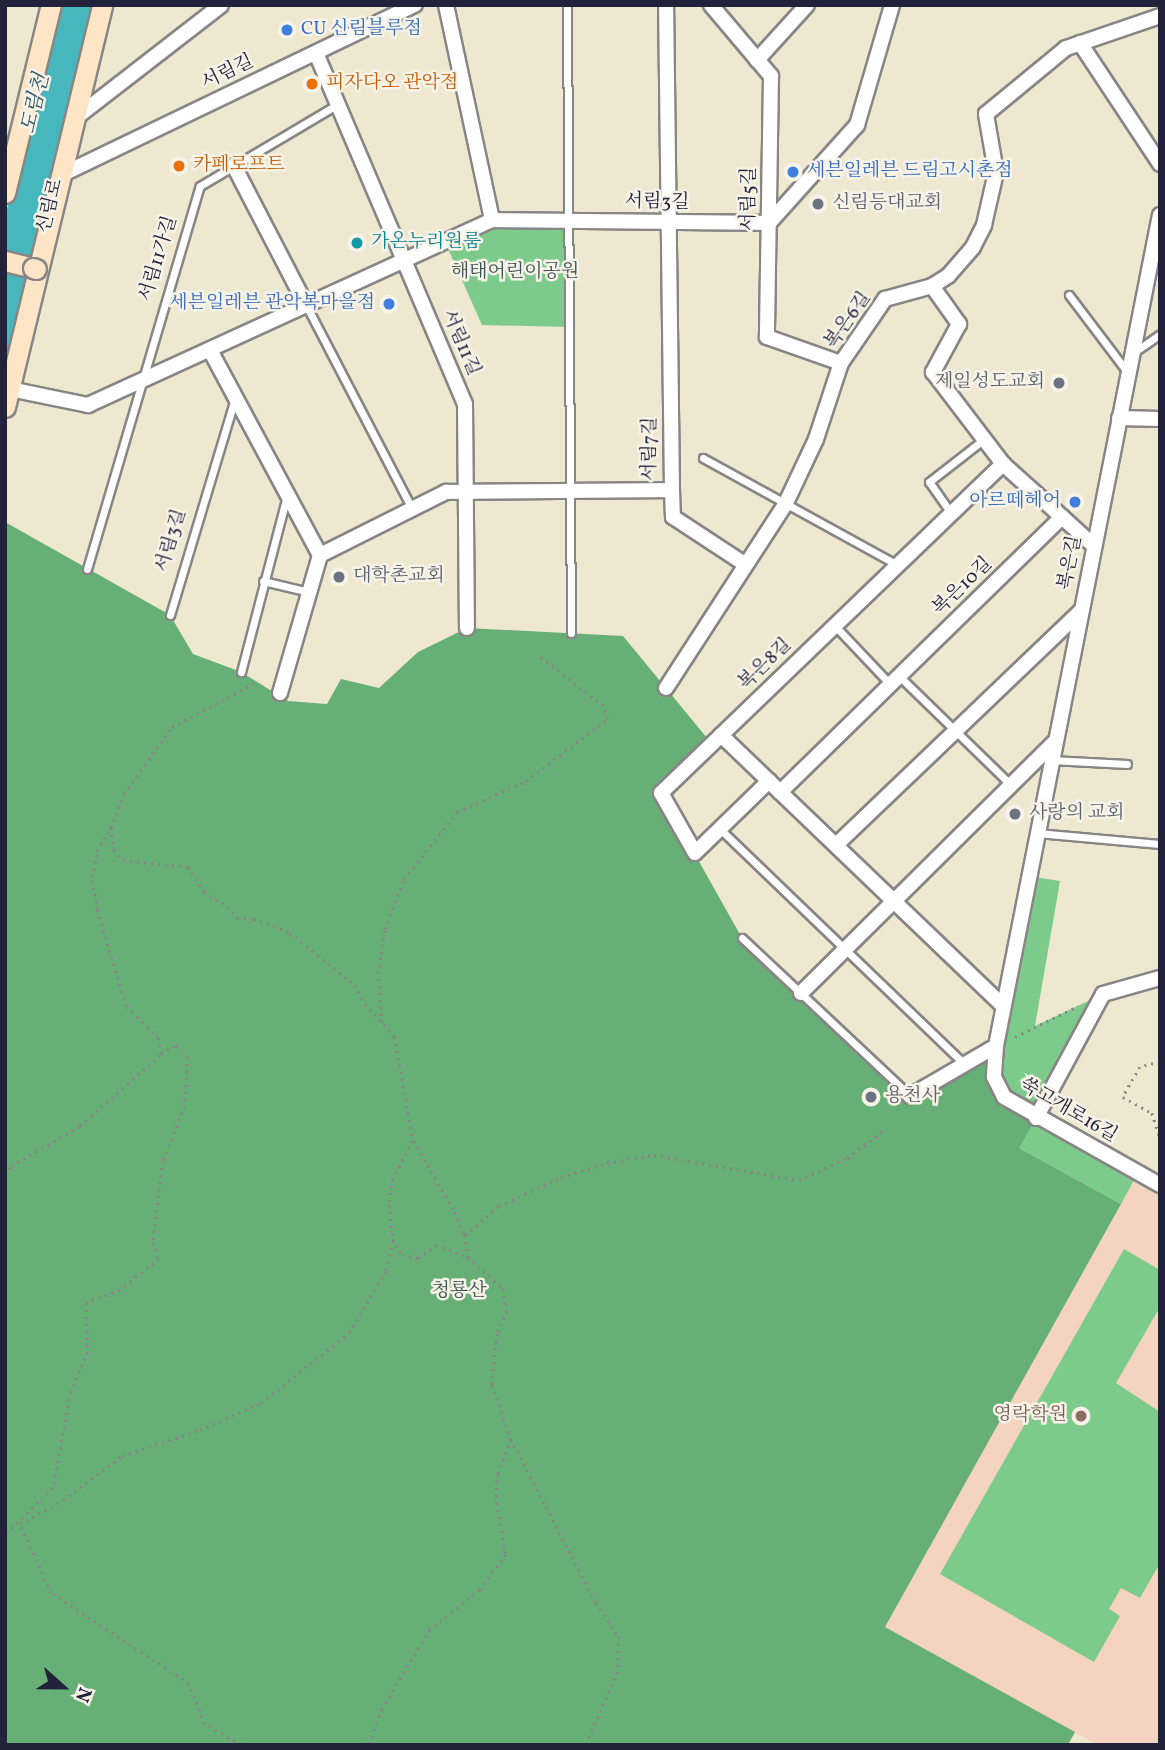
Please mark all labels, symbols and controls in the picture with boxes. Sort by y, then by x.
place label: CU 신림블루점 [301,19,422,41]
marker: CU 신림블루점 [279,22,295,38]
street label: 서림길 [198,51,258,95]
water label: 도림천 [16,71,56,137]
place label: 피자다오 관악점 [326,73,458,95]
marker: 피자다오 관악점 [304,76,320,92]
place label: 카페로프트 [193,155,285,177]
marker: 카페로프트 [171,158,187,174]
place label: 세븐일레븐 드림고시촌점 [807,161,1013,183]
marker: 세븐일레븐 드림고시촌점 [785,164,801,180]
street label: 서림5길 [738,167,762,231]
street label: 신림로 [33,177,69,235]
street label: 서림3길 [624,191,690,215]
place label: 신림등대교회 [832,193,942,215]
marker: 신림등대교회 [810,196,826,212]
street label: 서림11가길 [135,214,183,304]
place label: 가온누리원룸 [371,232,481,254]
marker: 가온누리원룸 [349,235,365,251]
park label: 해태어린이공원 [451,262,579,284]
street label: 복은6길 [821,288,877,354]
place label: 세븐일레븐 관악복마을점 [169,293,375,315]
marker: 세븐일레븐 관악복마을점 [381,296,397,312]
street label: 서림11길 [436,306,484,380]
place label: 제일성도교회 [935,372,1045,394]
marker: 제일성도교회 [1051,375,1067,391]
street label: 서림7길 [639,417,663,481]
place label: 아르떼헤어 [969,491,1061,513]
marker: 아르떼헤어 [1067,494,1083,510]
street label: 서림3길 [152,507,192,575]
street label: 복은길 [1055,534,1087,592]
street label: 복은10길 [929,553,997,621]
place label: 대학촌교회 [353,566,445,588]
marker: 대학촌교회 [331,569,347,585]
street label: 복은8길 [735,634,797,696]
place label: 사랑의 교회 [1029,803,1125,825]
marker: 사랑의 교회 [1007,806,1023,822]
street label: 쑥고개로16길 [1015,1074,1121,1148]
place label: 용천사 [885,1086,940,1108]
marker: 용천사 [863,1089,879,1105]
park label: 청룡산 [431,1281,487,1303]
place label: 영락학원 [994,1405,1067,1427]
marker: 영락학원 [1073,1408,1089,1424]
north arrow [28,1652,98,1722]
text: N [68,1683,97,1706]

